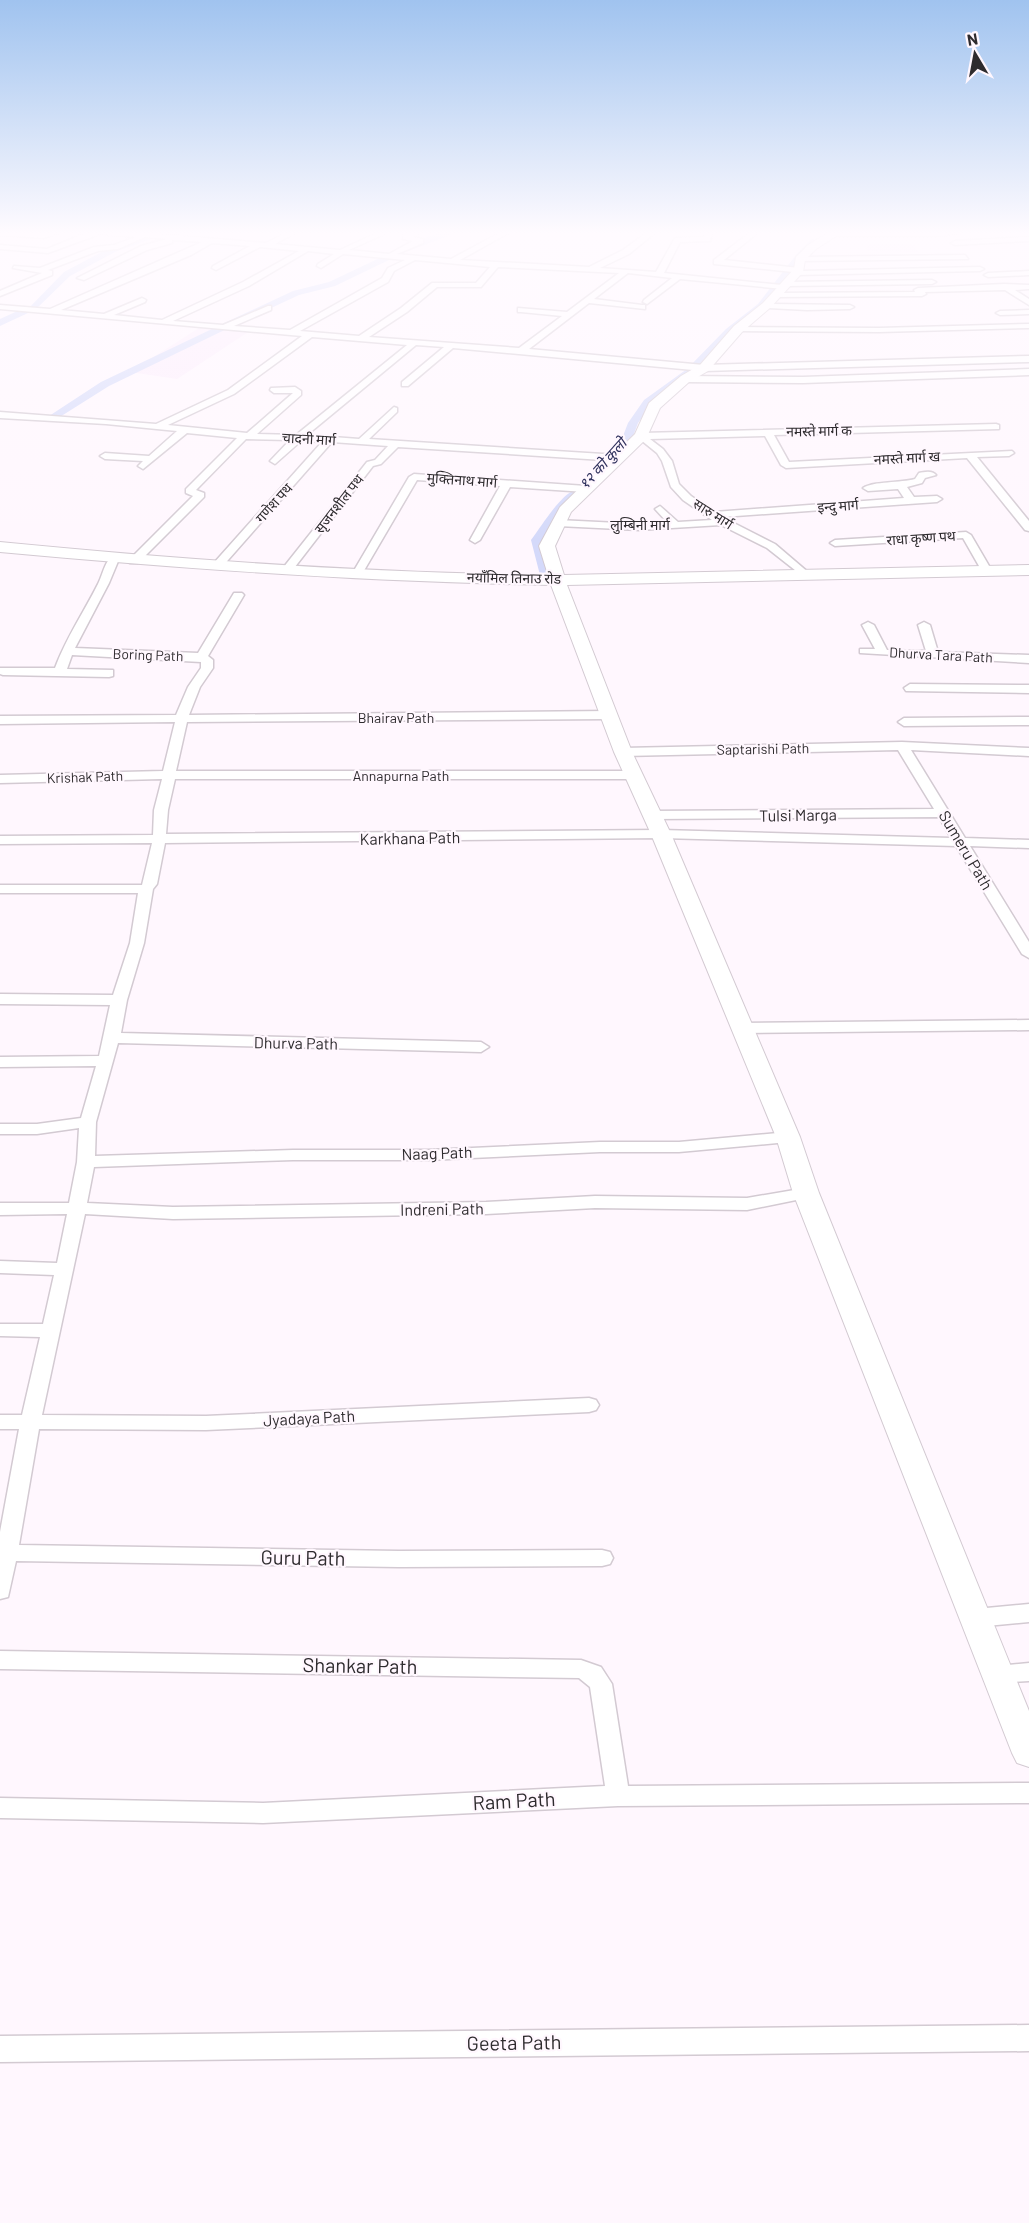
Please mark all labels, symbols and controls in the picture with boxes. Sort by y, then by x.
north arrow [945,24,1005,84]
text: N [965,28,979,49]
street label: नमस्ते मार्ग क [786,421,852,440]
street label: चादनी मार्ग [282,429,338,448]
water label: १२ को कुलो [575,432,633,494]
street label: नमस्ते मार्ग ख [873,447,941,468]
street label: मुक्तिनाथ मार्ग [426,469,499,493]
street label: सृजनशील पथ [310,470,369,538]
street label: गणेश पथ [252,479,296,526]
street label: सारु मार्ग [690,495,737,533]
street label: इन्दु मार्ग [817,496,860,517]
street label: लुम्बिनी मार्ग [610,516,671,535]
street label: राधा कृष्ण पथ [886,527,957,550]
street label: नयाँमिल तिनाउ रोड [467,568,562,587]
street label: Dhurva Tara Path [889,643,993,666]
street label: Boring Path [112,645,184,664]
street label: Bhairav Path [358,709,434,726]
street label: Saptarishi Path [717,739,809,758]
street label: Krishak Path [46,767,123,786]
street label: Annapurna Path [353,767,449,784]
street label: Tulsi Marga [759,804,837,825]
street label: Sumeru Path [935,807,998,893]
street label: Karkhana Path [360,827,460,848]
street label: Dhurva Path [254,1032,338,1053]
street label: Naag Path [401,1142,473,1163]
street label: Indreni Path [400,1198,484,1219]
street label: Jyadaya Path [263,1406,355,1429]
street label: Guru Path [260,1544,346,1570]
street label: Shankar Path [302,1652,418,1678]
street label: Ram Path [472,1786,556,1814]
street label: Geeta Path [466,2029,562,2055]

